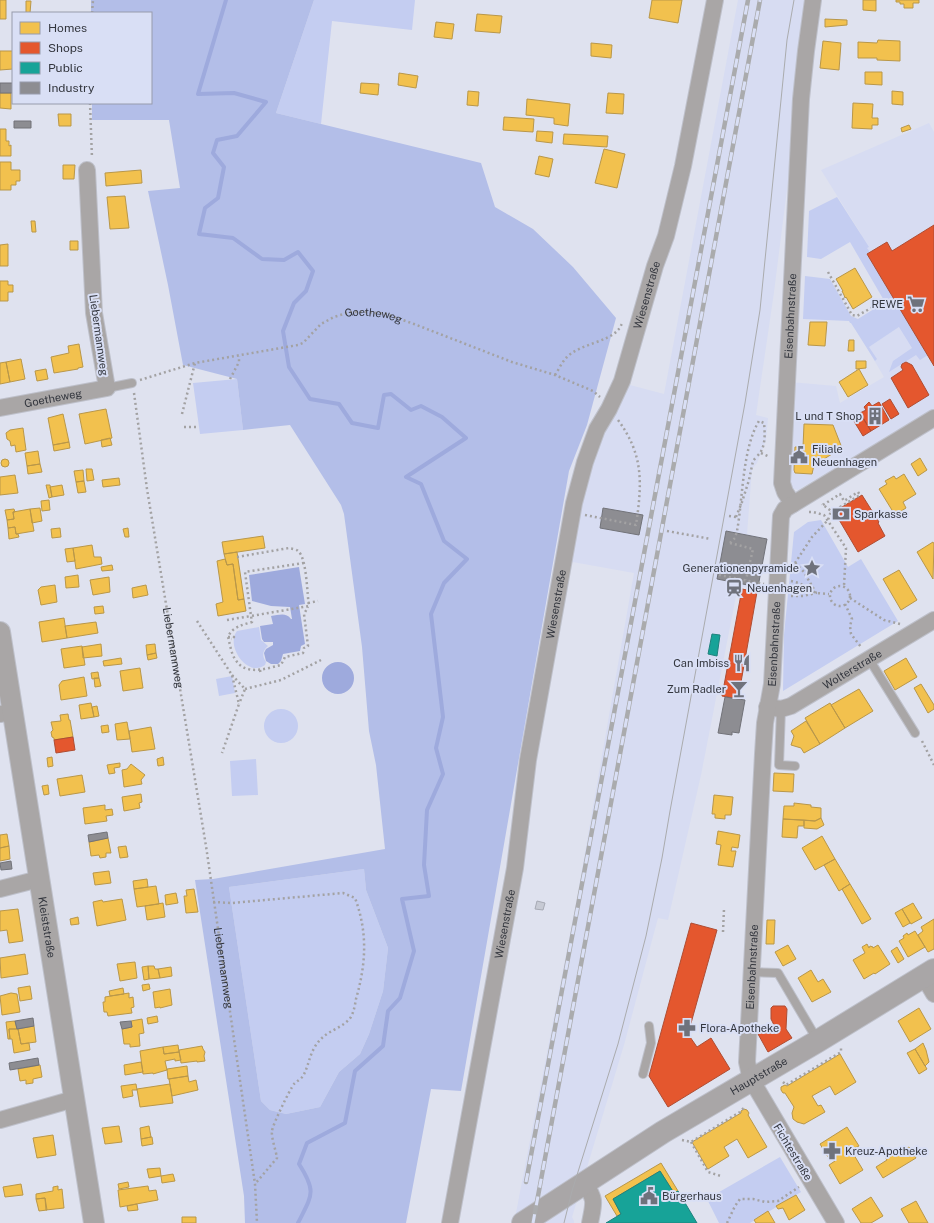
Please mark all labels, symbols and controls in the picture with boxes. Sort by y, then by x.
legend [12,12,152,104]
text: Homes [48,21,87,35]
text: Shops [48,41,83,55]
text: Public [48,61,83,75]
text: Industry [48,81,95,95]
street label: Wiesenstraße [631,259,662,330]
street label: Eisenbahnstraße [782,273,798,359]
street label: Liebermannweg [87,294,111,377]
supermarket icon: REWE [906,294,926,314]
place label: REWE [871,298,903,310]
street label: Goetheweg [343,306,404,325]
street label: Goetheweg [23,387,83,409]
building icon: L und T Shop [865,406,885,426]
place label: L und T Shop [795,410,862,422]
place label: Filiale Neuenhagen [812,443,877,468]
public building icon: Filiale Neuenhagen [789,445,809,465]
bank icon: Sparkasse [831,504,851,524]
place label: Sparkasse [854,508,908,520]
place icon: Generationenpyramide [802,558,822,578]
place label: Generationenpyramide [682,562,799,574]
street label: Wiesenstraße [544,569,568,640]
station icon: Neuenhagen [724,578,744,598]
place label: Neuenhagen [747,582,812,594]
street label: Eisenbahnstraße [766,601,782,687]
street label: Liebermannweg [161,606,186,690]
street label: Wolterstraße [821,647,884,691]
restaurant icon: Can Imbiss [732,653,752,673]
place label: Can Imbiss [673,657,729,669]
bar icon: Zum Radler [729,679,749,699]
place label: Zum Radler [667,683,726,695]
street label: Wiesenstraße [493,888,517,960]
street label: Kleiststraße [36,896,58,959]
street label: Eisenbahnstraße [744,924,760,1010]
street label: Liebermannweg [212,927,236,1010]
pharmacy icon: Flora-Apotheke [677,1018,697,1038]
place label: Flora-Apotheke [700,1022,779,1034]
street label: Hauptstraße [728,1054,789,1097]
street label: Fichtestraße [771,1121,815,1183]
pharmacy icon: Kreuz-Apotheke [822,1141,842,1161]
place label: Kreuz-Apotheke [845,1145,927,1157]
public building icon: Bürgerhaus [639,1186,659,1206]
place label: Bürgerhaus [662,1190,722,1202]

